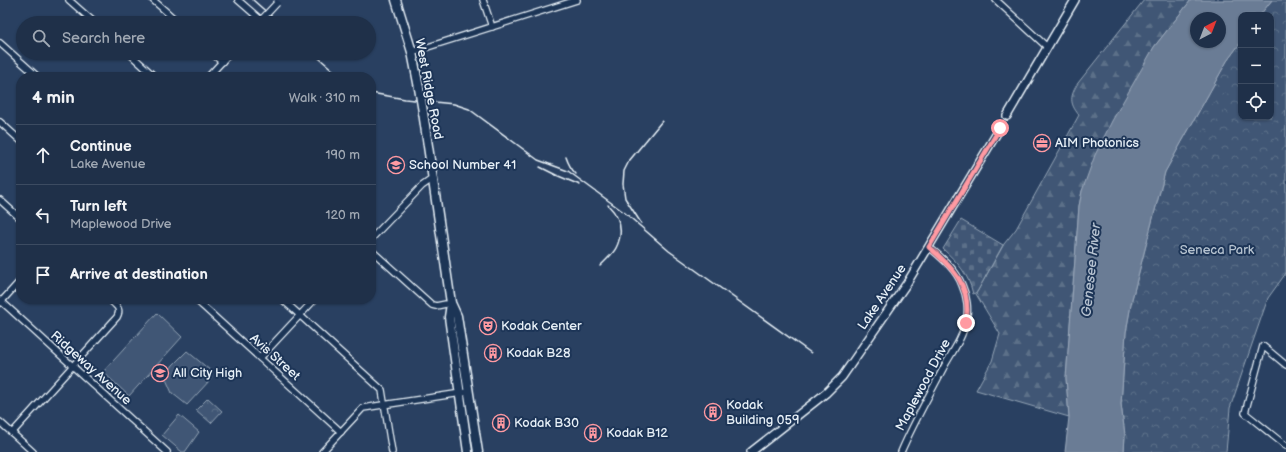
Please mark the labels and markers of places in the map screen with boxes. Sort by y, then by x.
office icon: AIM Photonics [1032,133,1052,153]
place label: AIM Photonics [1055,135,1140,151]
school or university icon: School Number 41 [386,155,406,175]
place label: School Number 41 [409,157,516,173]
theatre icon: Kodak Center [478,316,498,336]
place label: Kodak Center [501,318,582,334]
building icon: Kodak B28 [483,343,503,363]
place label: Kodak B28 [506,345,571,361]
school or university icon: All City High [150,363,170,383]
place label: All City High [173,365,242,381]
place label: Kodak Building 059 [726,397,799,428]
building icon: Kodak Building 059 [703,402,723,422]
building icon: Kodak B30 [491,413,511,433]
place label: Kodak B30 [514,415,579,431]
building icon: Kodak B12 [583,423,603,443]
place label: Kodak B12 [606,425,668,441]

